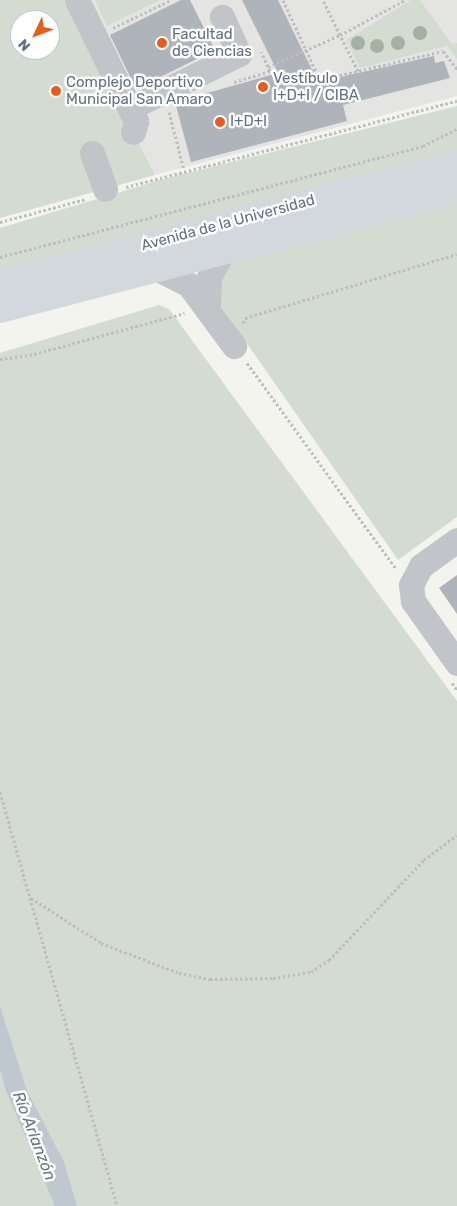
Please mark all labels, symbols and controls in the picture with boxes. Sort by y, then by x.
north arrow [10,10,60,60]
place label: Facultad de Ciencias [172,25,252,60]
text: N [15,35,34,54]
marker: Facultad de Ciencias [156,37,168,49]
place label: Vestíbulo I+D+I / CIBA [273,69,359,104]
place label: Complejo Deportivo Municipal San Amaro [66,73,212,108]
marker: Vestíbulo I+D+I / CIBA [257,81,269,93]
marker: Complejo Deportivo Municipal San Amaro [50,85,62,97]
place label: I+D+I [230,113,267,131]
marker: I+D+I [214,116,226,128]
street label: Avenida de la Universidad [139,191,317,255]
water label: Río Arlanzón [8,1089,60,1183]

